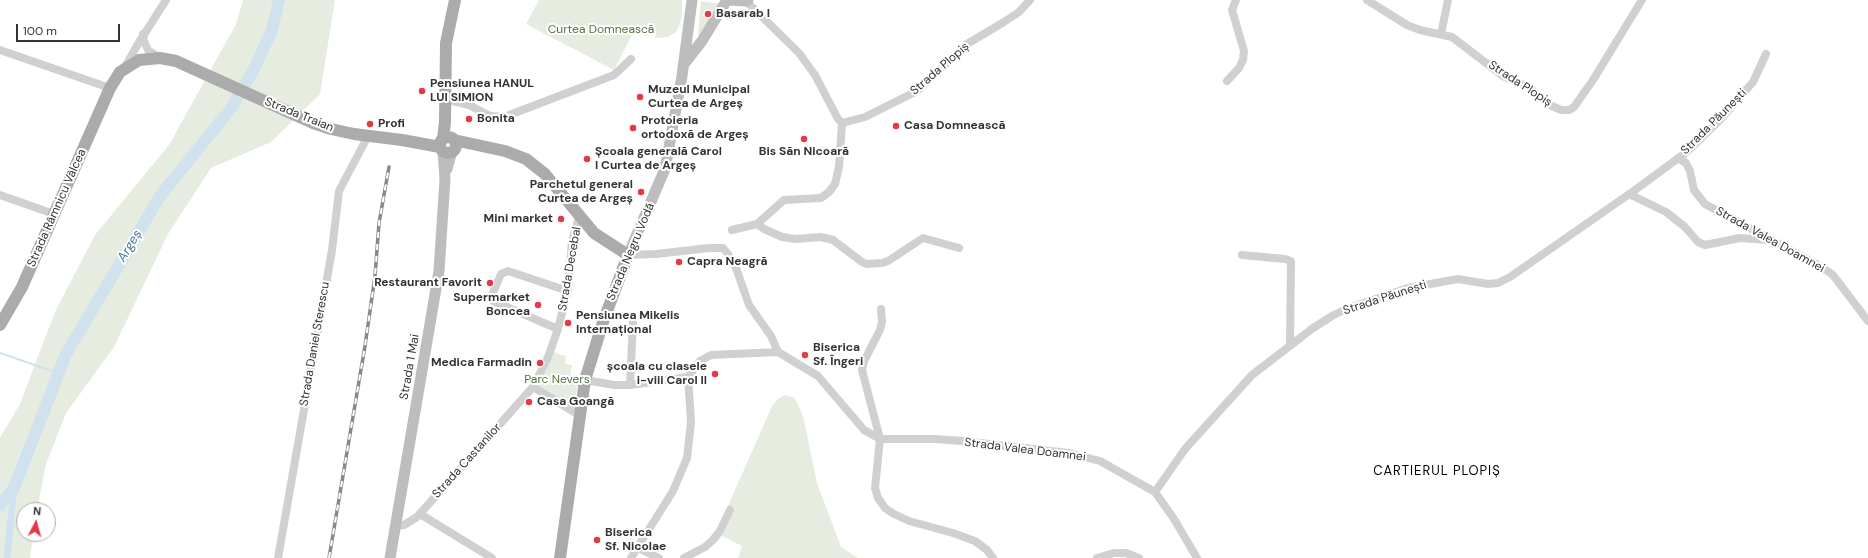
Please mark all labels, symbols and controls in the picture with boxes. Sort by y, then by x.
place label: Basarab I [716,7,770,21]
marker: Basarab I [703,9,713,19]
scale bar [18,16,122,42]
text: 100 m [23,23,57,39]
park label: Curtea Domnească [548,23,654,37]
street label: Strada Plopiș [908,40,972,98]
street label: Strada Plopiș [1485,58,1555,110]
place label: Pensiunea HANUL LUI SIMION [430,77,534,105]
place label: Muzeul Municipal Curtea de Argeș [648,83,750,111]
marker: Pensiunea HANUL LUI SIMION [417,86,427,96]
street label: Strada Păunești [1678,86,1750,158]
marker: Muzeul Municipal Curtea de Argeș [635,92,645,102]
street label: Strada Traian [262,95,336,135]
place label: Bonita [477,112,515,126]
marker: Bonita [464,114,474,124]
place label: Protoieria ortodoxă de Argeș [641,114,749,142]
place label: Profi [378,117,405,131]
marker: Profi [365,119,375,129]
place label: Casa Domnească [904,119,1006,133]
marker: Casa Domnească [891,121,901,131]
marker: Protoieria ortodoxă de Argeș [628,123,638,133]
marker: Bis Săn Nicoară [799,134,809,144]
place label: Școala generală Carol I Curtea de Argeș [595,145,722,173]
place label: Bis Săn Nicoară [759,145,849,159]
street label: Strada Râmnicu Vâlcea [24,147,90,269]
marker: Școala generală Carol I Curtea de Argeș [582,154,592,164]
place label: Parchetul general Curtea de Argeș [530,178,633,206]
marker: Parchetul general Curtea de Argeș [636,187,646,197]
street label: Strada Negru Vodă [604,201,658,303]
street label: Strada Valea Doamnei [1713,204,1827,276]
place label: Mini market [484,212,553,226]
marker: Mini market [556,214,566,224]
street label: Strada Decebal [555,226,585,312]
water label: Argeș [114,227,146,265]
place label: Capra Neagră [687,255,768,269]
marker: Capra Neagră [674,257,684,267]
place label: Restaurant Favorit [374,276,482,290]
marker: Restaurant Favorit [485,278,495,288]
street label: Strada Păunești [1341,278,1429,318]
street label: Strada Daniel Sterescu [297,281,333,407]
place label: Supermarket Boncea [453,291,530,319]
marker: Supermarket Boncea [533,300,543,310]
place label: Pensiunea Mikelis Internațional [576,309,680,337]
marker: Pensiunea Mikelis Internațional [563,318,573,328]
street label: Strada 1 Mai [397,333,423,401]
place label: Biserica Sf. Îngeri [813,341,863,369]
marker: Biserica Sf. Îngeri [800,350,810,360]
place label: Medica Farmadin [431,356,532,370]
marker: Medica Farmadin [535,358,545,368]
place label: școala cu clasele i-viii Carol II [607,360,707,388]
marker: școala cu clasele i-viii Carol II [710,369,720,379]
park label: Parc Nevers [524,373,590,387]
place label: Casa Goangă [537,395,614,409]
marker: Casa Goangă [524,397,534,407]
street label: Strada Castanilor [430,421,504,501]
street label: Strada Valea Doamnei [964,435,1086,465]
district label: CARTIERUL PLOPIȘ [1373,464,1501,480]
north arrow [16,502,56,542]
text: N [32,504,42,518]
place label: Biserica Sf. Nicolae [605,526,666,554]
marker: Biserica Sf. Nicolae [592,535,602,545]

